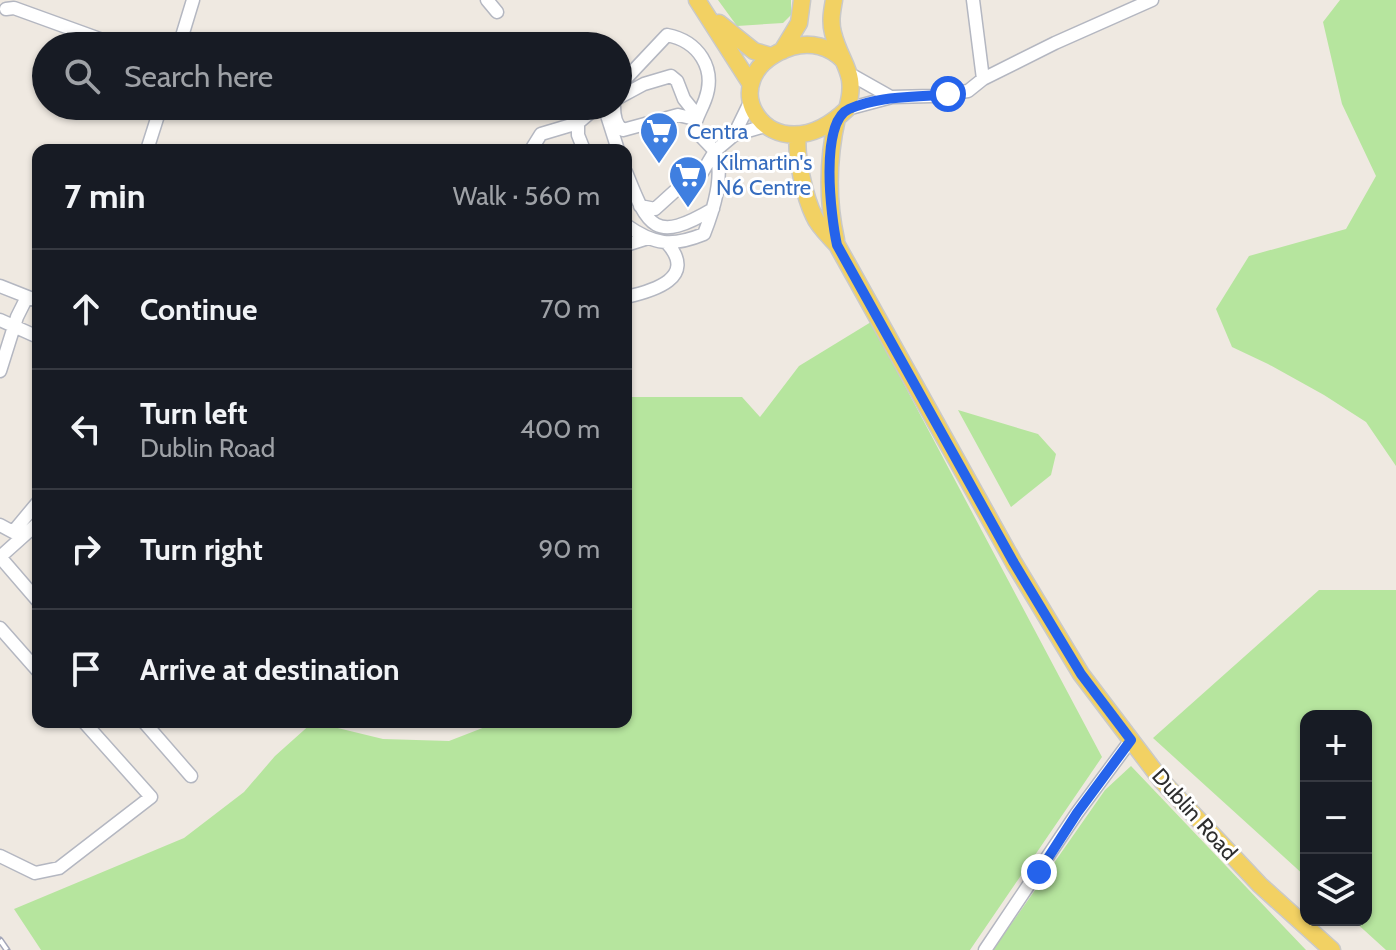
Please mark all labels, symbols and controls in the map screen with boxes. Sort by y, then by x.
search box [32,32,632,120]
icon: search [60,54,104,98]
text: Search here [124,58,273,95]
route start [930,76,966,112]
supermarket icon: Centra [638,110,680,165]
place label: Centra [687,118,749,145]
place label: Kilmartin's N6 Centre [716,149,812,201]
supermarket icon: Kilmartin's N6 Centre [667,154,709,209]
text: 7 min [64,175,145,217]
text: Walk · 560 m [453,180,600,212]
icon: ahead [64,287,108,331]
text: Continue [140,291,257,328]
text: 70 m [540,293,600,325]
text: Turn left [140,395,248,432]
icon: left [64,407,108,451]
text: 400 m [520,413,600,445]
text: Dublin Road [140,432,275,464]
icon: right [64,527,108,571]
text: Turn right [140,531,263,568]
text: 90 m [538,533,600,565]
icon: arrive [64,647,108,691]
text: Arrive at destination [140,651,400,688]
map controls [1300,710,1372,926]
button: + [1300,710,1372,782]
street label: Dublin Road [1146,763,1243,866]
button: − [1300,782,1372,854]
route end [1021,854,1057,890]
button: layers [1300,854,1372,926]

